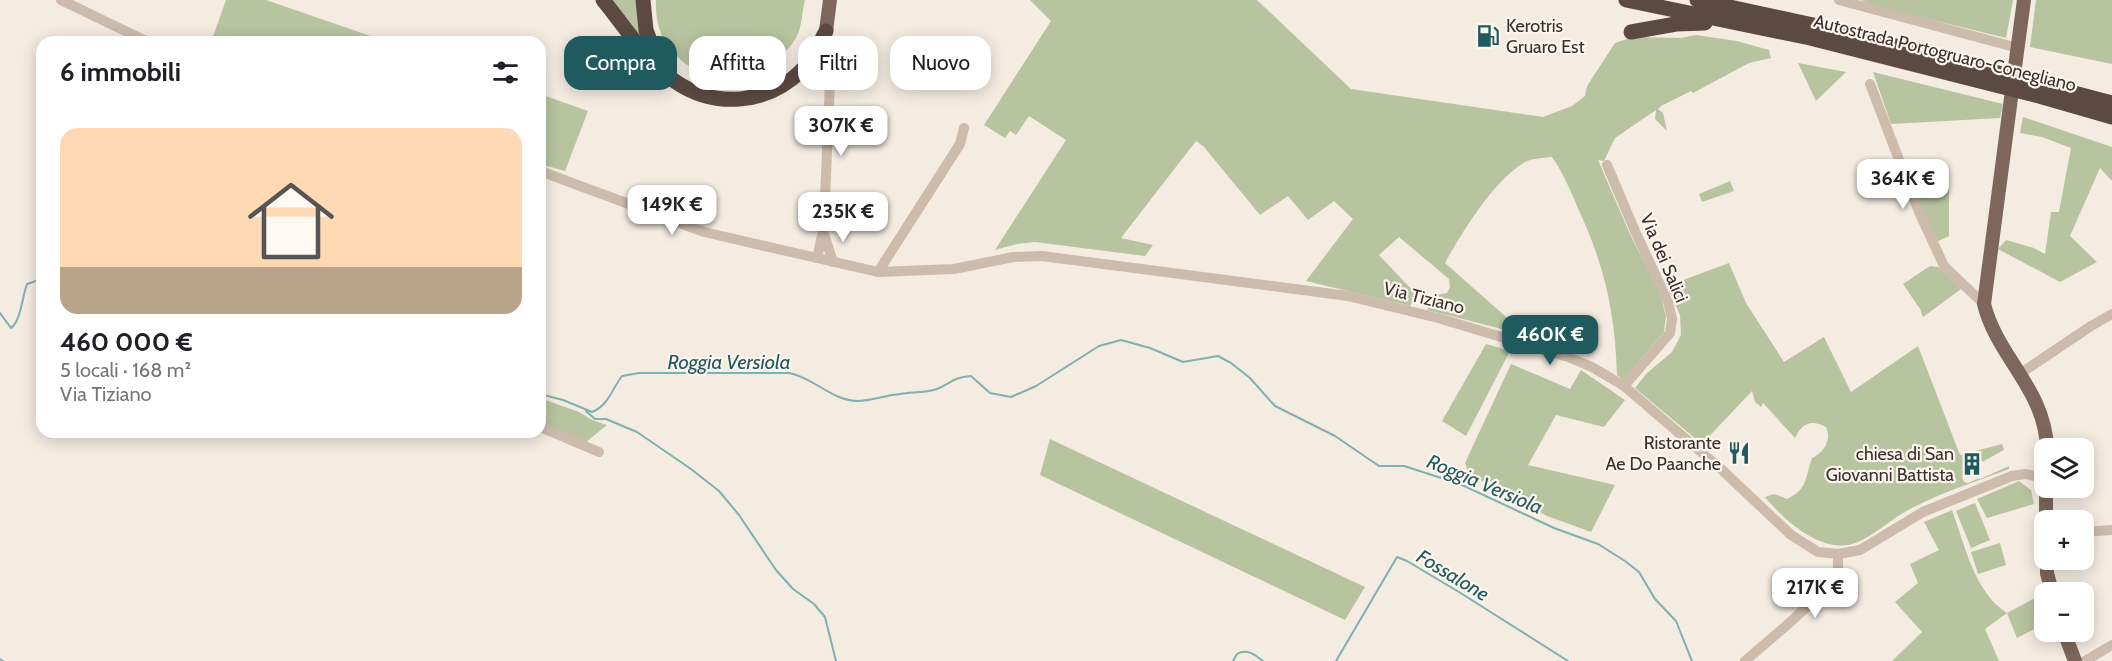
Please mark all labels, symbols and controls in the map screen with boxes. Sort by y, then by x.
street label: Autostrada Portogruaro-Conegliano [1812,10,2079,96]
place label: Kerotris Gruaro Est [1506,15,1585,58]
fuel station icon: Kerotris Gruaro Est [1475,23,1501,49]
chip: Compra [564,36,677,90]
chip: Affitta [689,36,786,90]
chip: Filtri [798,36,878,90]
chip: Nuovo [890,36,991,90]
text: 6 immobili [60,56,181,88]
icon: filters [489,56,522,89]
pin: 307K € [792,106,890,157]
text: 307K € [809,113,873,137]
pin: 364K € [1854,159,1952,210]
text: 364K € [1871,166,1935,190]
icon: home [237,167,345,275]
pin: 149K € [623,185,721,236]
text: 149K € [642,192,702,216]
pin: 235K € [794,192,892,243]
text: 235K € [812,199,874,223]
street label: Via dei Salici [1635,210,1693,306]
street label: Via Tiziano [1381,277,1467,319]
pin: 460K € [1501,315,1599,366]
text: 460K € [1516,322,1584,346]
text: 460 000 € [60,326,193,358]
water label: Roggia Versiola [667,350,791,374]
text: 5 locali · 168 m² [60,358,191,382]
text: Via Tiziano [60,382,152,406]
place label: Ristorante Ae Do Paanche [1605,432,1721,475]
map controls [2034,438,2094,642]
button: layers [2034,438,2094,498]
restaurant icon: Ristorante Ae Do Paanche [1726,440,1752,466]
place label: chiesa di San Giovanni Battista [1826,443,1954,486]
water label: Roggia Versiola [1424,449,1546,519]
building icon: chiesa di San Giovanni Battista [1959,451,1985,477]
button: + [2034,510,2094,570]
water label: Fossalone [1413,544,1493,606]
pin: 217K € [1766,568,1864,619]
text: 217K € [1786,575,1844,599]
button: − [2034,582,2094,642]

